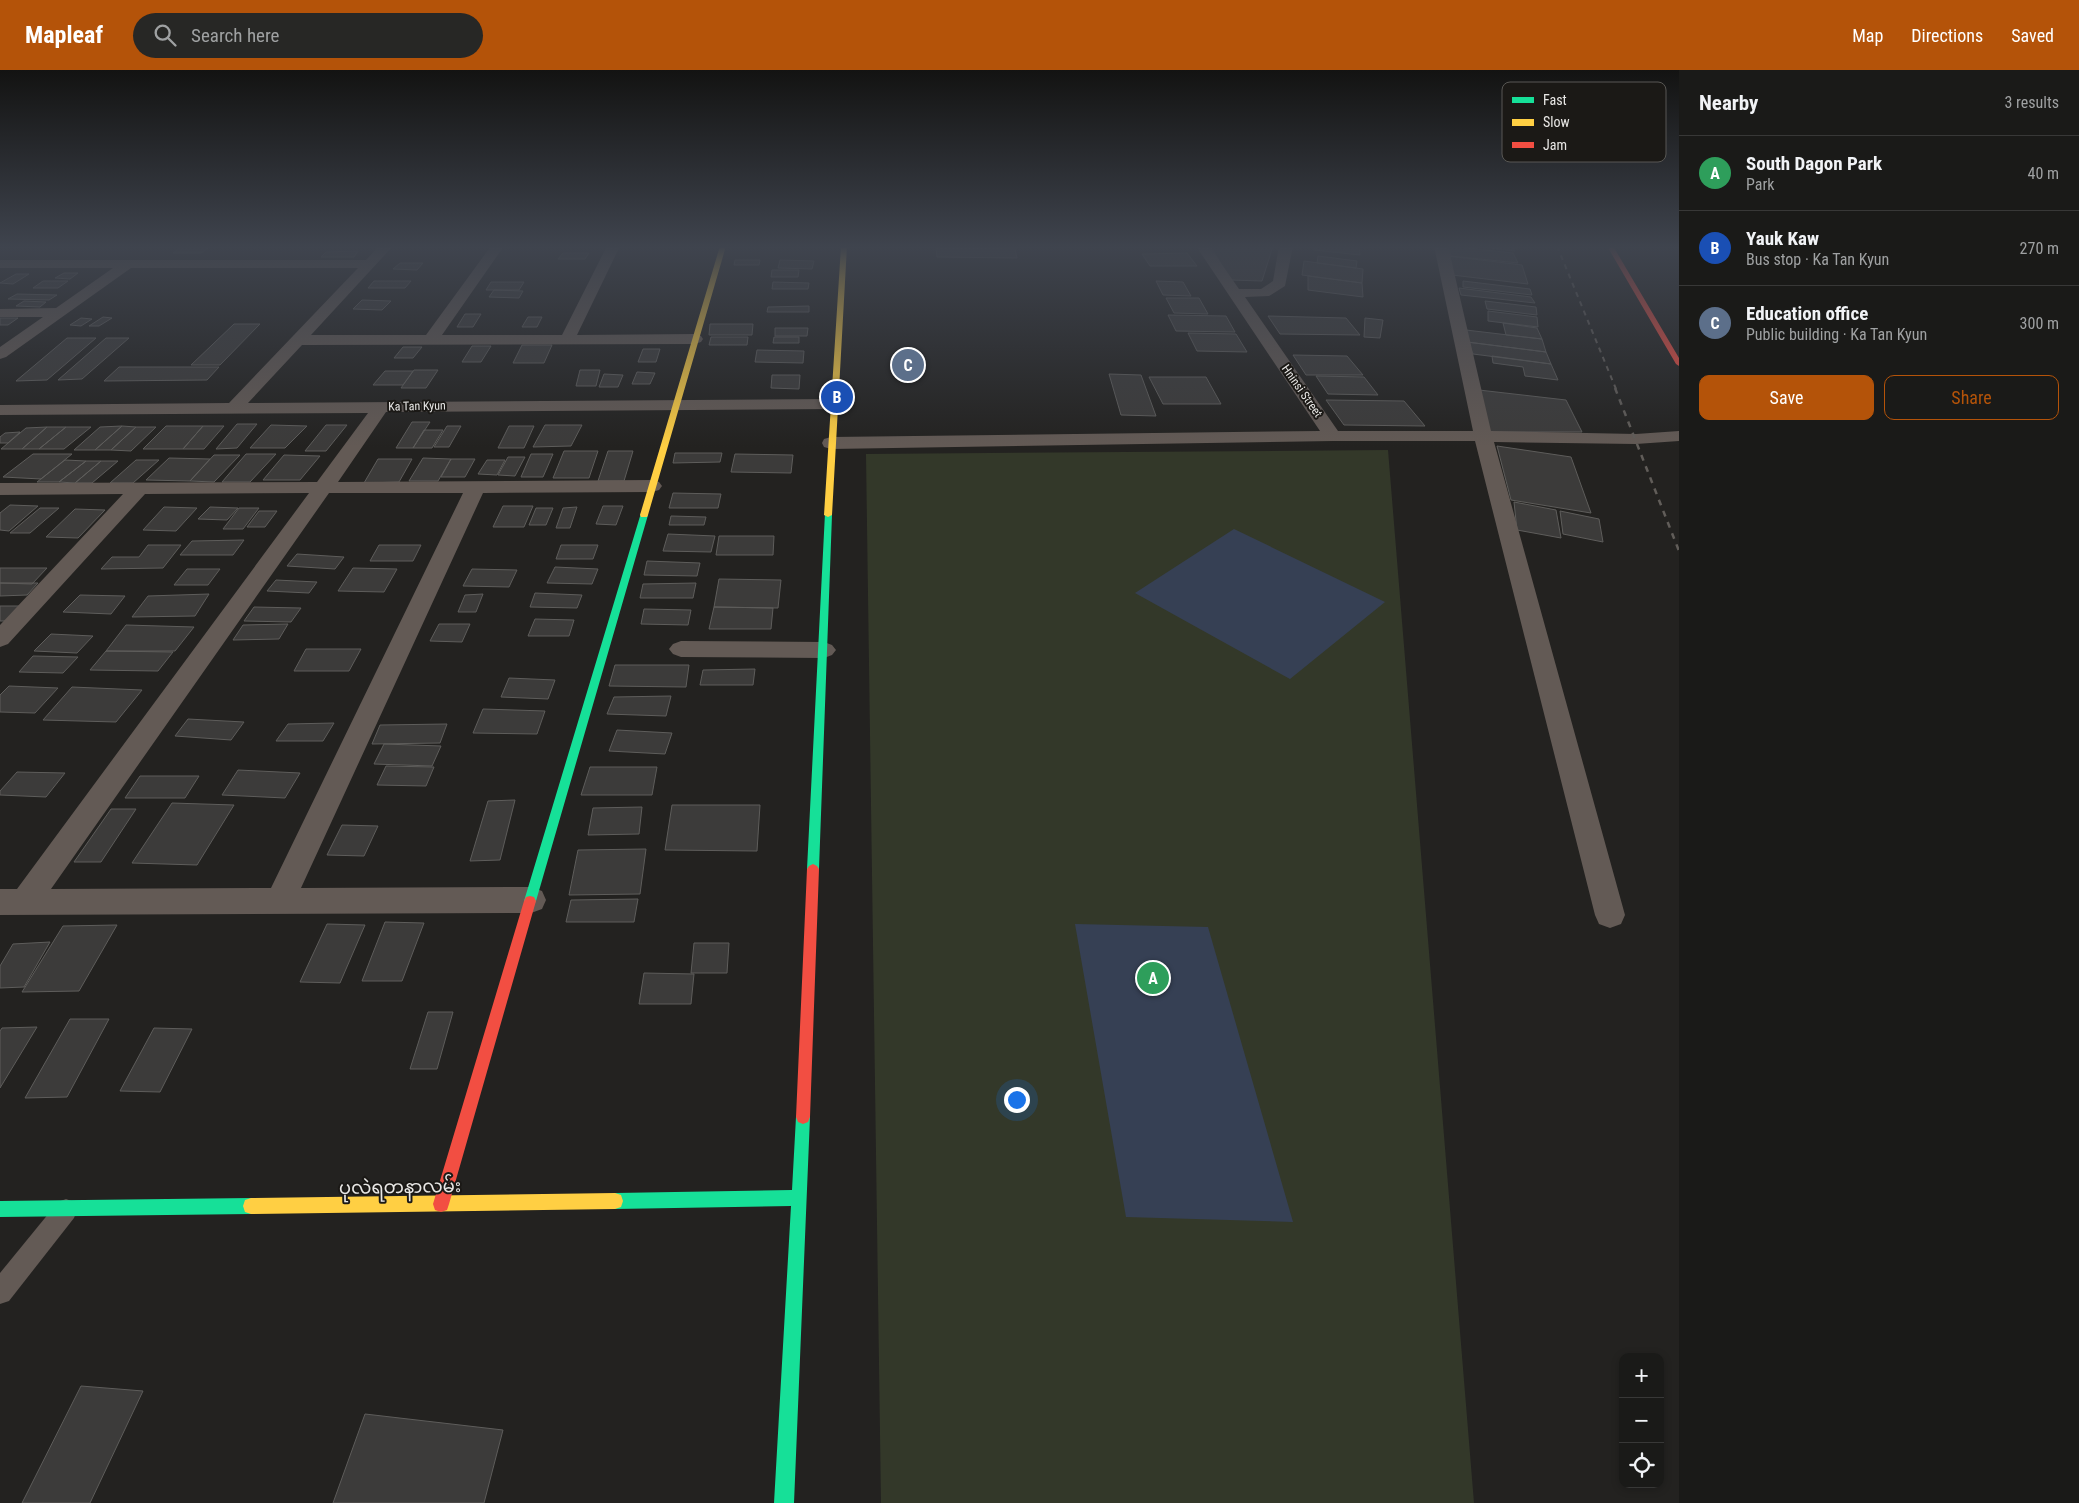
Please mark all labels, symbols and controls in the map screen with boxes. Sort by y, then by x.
search box [133,13,483,58]
text: Mapleaf [25,21,103,49]
icon: search [151,21,179,49]
text: Search here [191,24,279,47]
text: Map [1852,25,1883,46]
text: Directions [1911,25,1983,46]
text: Saved [2011,25,2054,46]
legend [1502,82,1666,162]
text: Nearby [1699,91,1758,115]
text: Fast [1543,92,1567,108]
text: 3 results [2004,93,2059,112]
text: Slow [1543,114,1570,130]
text: Jam [1543,137,1567,153]
text: South Dagon Park [1746,152,1882,175]
text: A [1710,164,1720,183]
text: 40 m [2027,164,2059,183]
text: Park [1746,175,1775,194]
text: Yauk Kaw [1746,227,1819,250]
text: B [1711,239,1719,258]
text: 270 m [2020,239,2059,258]
text: Bus stop · Ka Tan Kyun [1746,250,1889,269]
text: Education office [1746,302,1868,325]
text: C [1710,314,1720,333]
text: 300 m [2020,314,2059,333]
text: Public building · Ka Tan Kyun [1746,325,1927,344]
pin: C [892,346,924,384]
street label: Hninsi Street [1279,362,1325,420]
button: Save [1699,375,1874,420]
button: Share [1884,375,2059,420]
pin: B [821,378,853,416]
street label: Ka Tan Kyun [388,398,446,414]
pin: A [1137,959,1169,997]
your location [1004,1087,1030,1113]
street label: ပုလဲရတနာလမ်း [339,1173,461,1203]
map controls [1619,1353,1664,1488]
button: + [1619,1353,1664,1398]
button: − [1619,1398,1664,1443]
button: locate [1619,1443,1664,1488]

